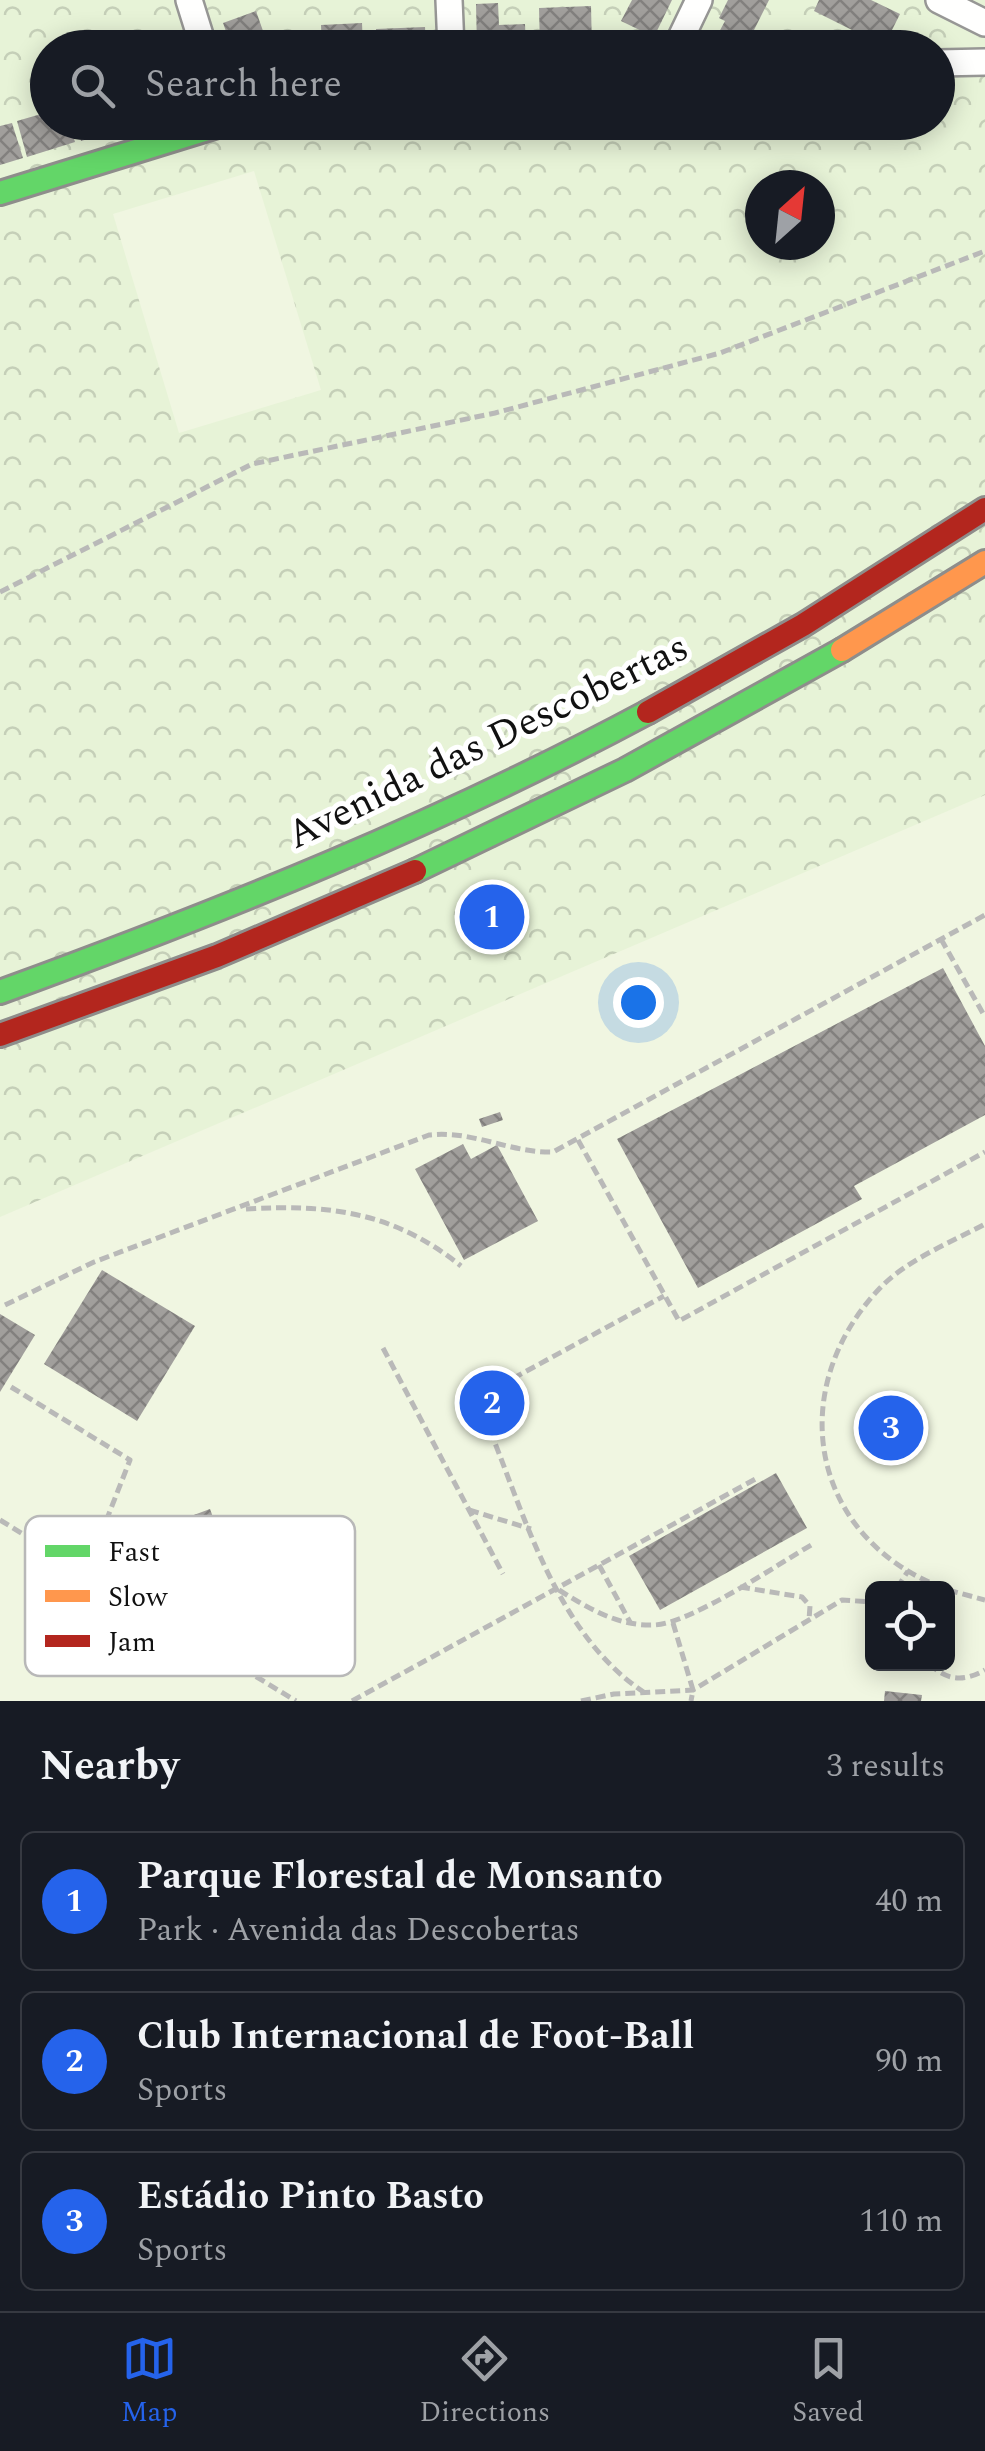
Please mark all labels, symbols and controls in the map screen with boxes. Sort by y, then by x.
search box [30,30,955,140]
text: Search here [145,56,342,114]
icon: search [65,58,120,113]
north arrow [745,170,835,260]
street label: Avenida das Descobertas [277,618,699,866]
pin: 1 [460,880,524,954]
your location [613,977,664,1028]
pin: 2 [460,1366,524,1440]
pin: 3 [858,1390,924,1466]
legend [25,1516,355,1676]
text: Fast [108,1531,160,1574]
text: Slow [108,1576,168,1619]
map controls [865,1581,955,1671]
button: locate [865,1581,955,1671]
text: Jam [108,1621,156,1664]
text: Nearby [40,1735,179,1798]
text: 3 results [826,1742,945,1791]
text: Parque Florestal de Monsanto [137,1848,663,1906]
text: 1 [66,1877,83,1926]
text: 40 m [875,1877,943,1926]
text: Park · Avenida das Descobertas [137,1906,580,1955]
text: Club Internacional de Foot-Ball [137,2008,695,2066]
text: 2 [66,2037,83,2086]
text: 90 m [875,2037,943,2086]
text: Sports [137,2066,227,2115]
text: Estádio Pinto Basto [137,2168,484,2226]
text: 3 [66,2197,83,2246]
text: 110 m [859,2197,943,2246]
text: Sports [137,2226,227,2275]
tab: Map [121,2331,177,2434]
tab: Directions [419,2331,550,2434]
tab: Saved [792,2331,864,2434]

